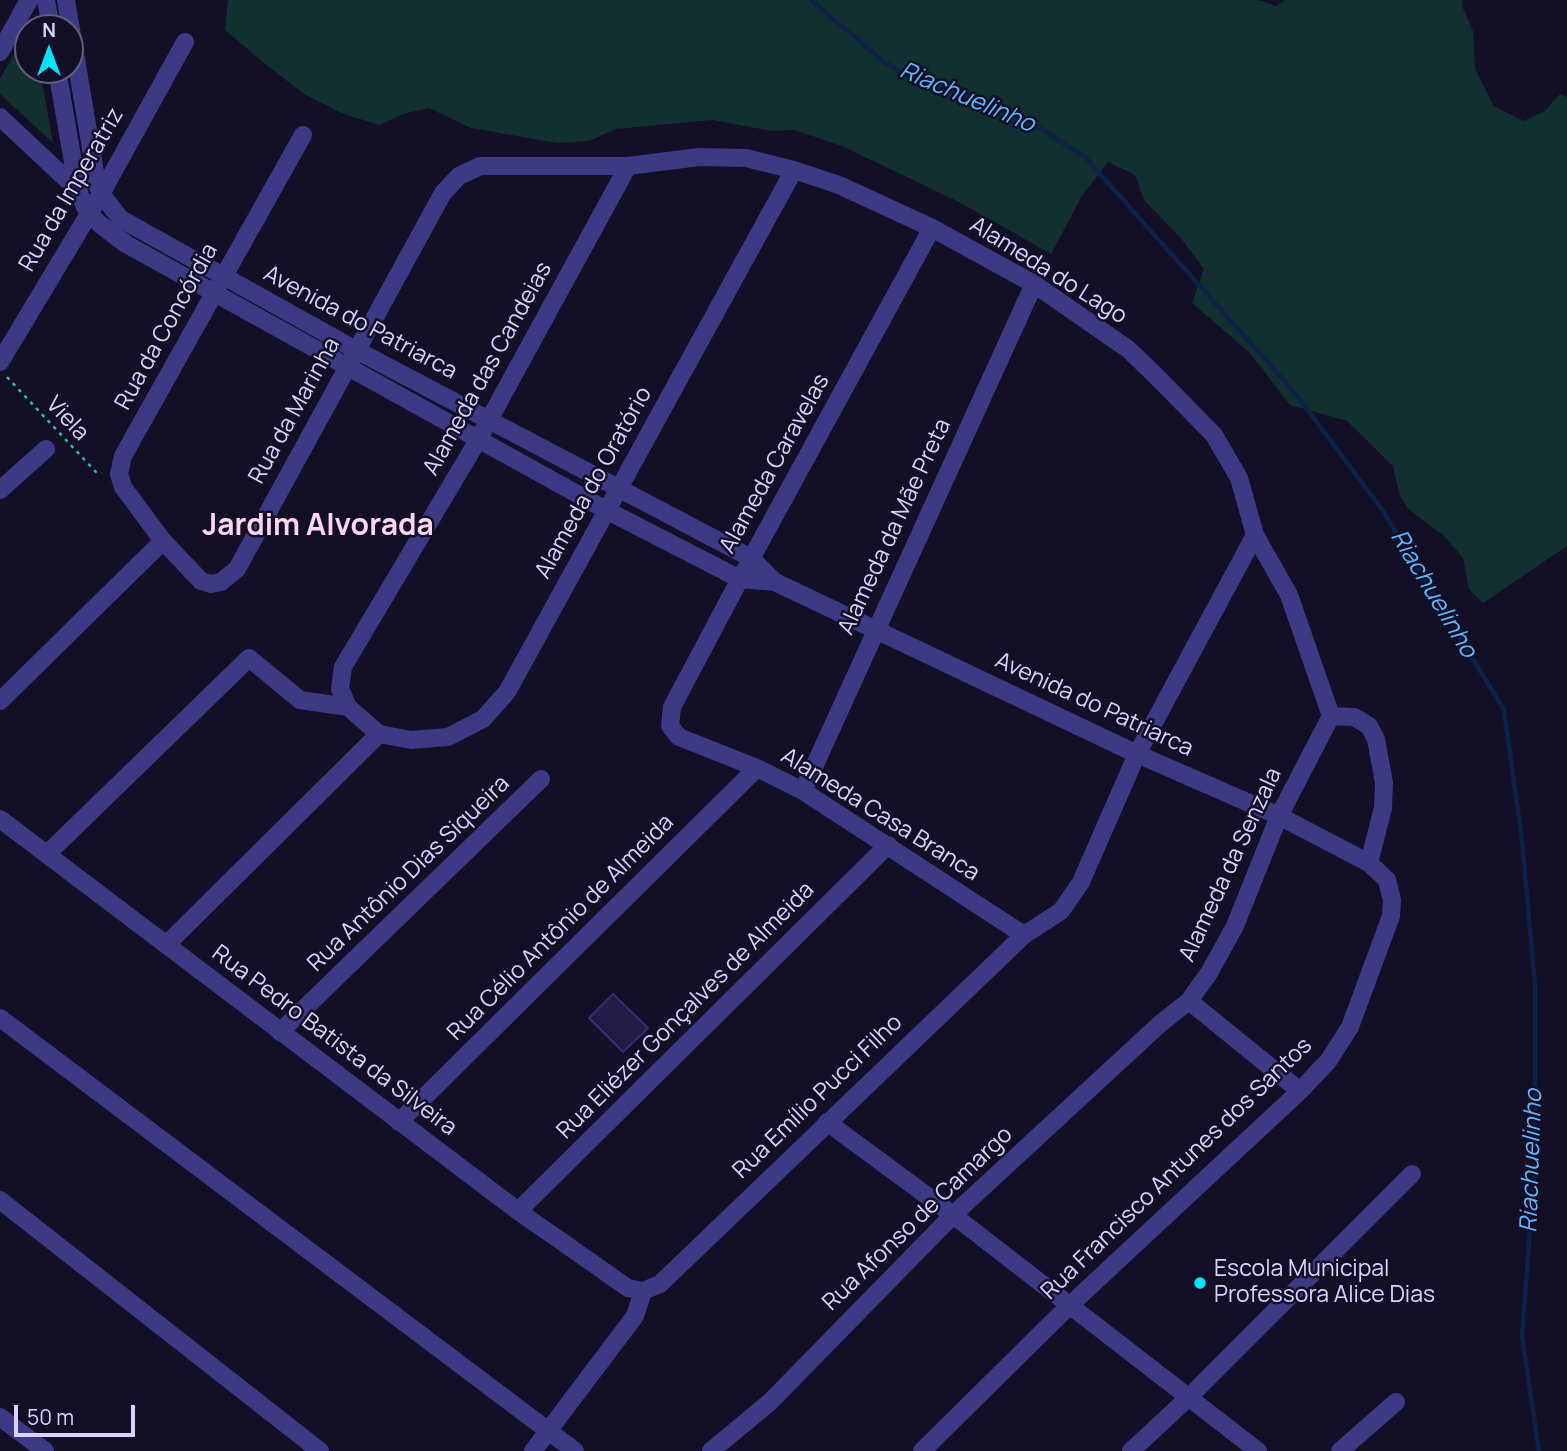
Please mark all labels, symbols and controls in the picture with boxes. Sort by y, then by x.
north arrow [14,14,84,84]
text: N [42,17,56,43]
water label: Riachuelinho [895,57,1039,139]
street label: Rua da Imperatriz [14,103,130,277]
street label: Alameda do Lago [964,212,1132,330]
street label: Rua da Concórdia [110,239,224,415]
street label: Alameda das Candeias [418,257,558,481]
street label: Avenida do Patriarca [259,260,461,386]
street label: Rua da Marinha [244,333,346,489]
street label: Alameda Caravelas [714,369,836,559]
street label: Alameda do Oratório [530,382,658,584]
street label: Viela [40,391,94,447]
street label: Alameda da Mãe Preta [833,415,957,639]
district label: Jardim Alvorada [202,509,434,545]
water label: Riachuelinho [1384,525,1482,663]
street label: Avenida do Patriarca [991,647,1197,763]
street label: Alameda Casa Branca [776,743,984,887]
street label: Alameda da Senzala [1174,764,1288,966]
street label: Rua Antônio Dias Siqueira [302,770,516,978]
street label: Rua Célio Antônio de Almeida [442,809,680,1047]
street label: Rua Eliézer Gonçalves de Almeida [552,877,820,1145]
street label: Rua Pedro Batista da Silveira [206,940,462,1142]
street label: Rua Emílio Pucci Filho [728,1009,908,1185]
street label: Rua Francisco Antunes dos Santos [1036,1032,1318,1306]
water label: Riachuelinho [1515,1089,1549,1233]
street label: Rua Afonso de Camargo [817,1121,1019,1317]
place label: Escola Municipal Professora Alice Dias [1214,1256,1435,1310]
marker: Escola Municipal Professora Alice Dias [1192,1275,1208,1291]
scale bar [18,1392,138,1436]
text: 50 m [27,1403,74,1431]

